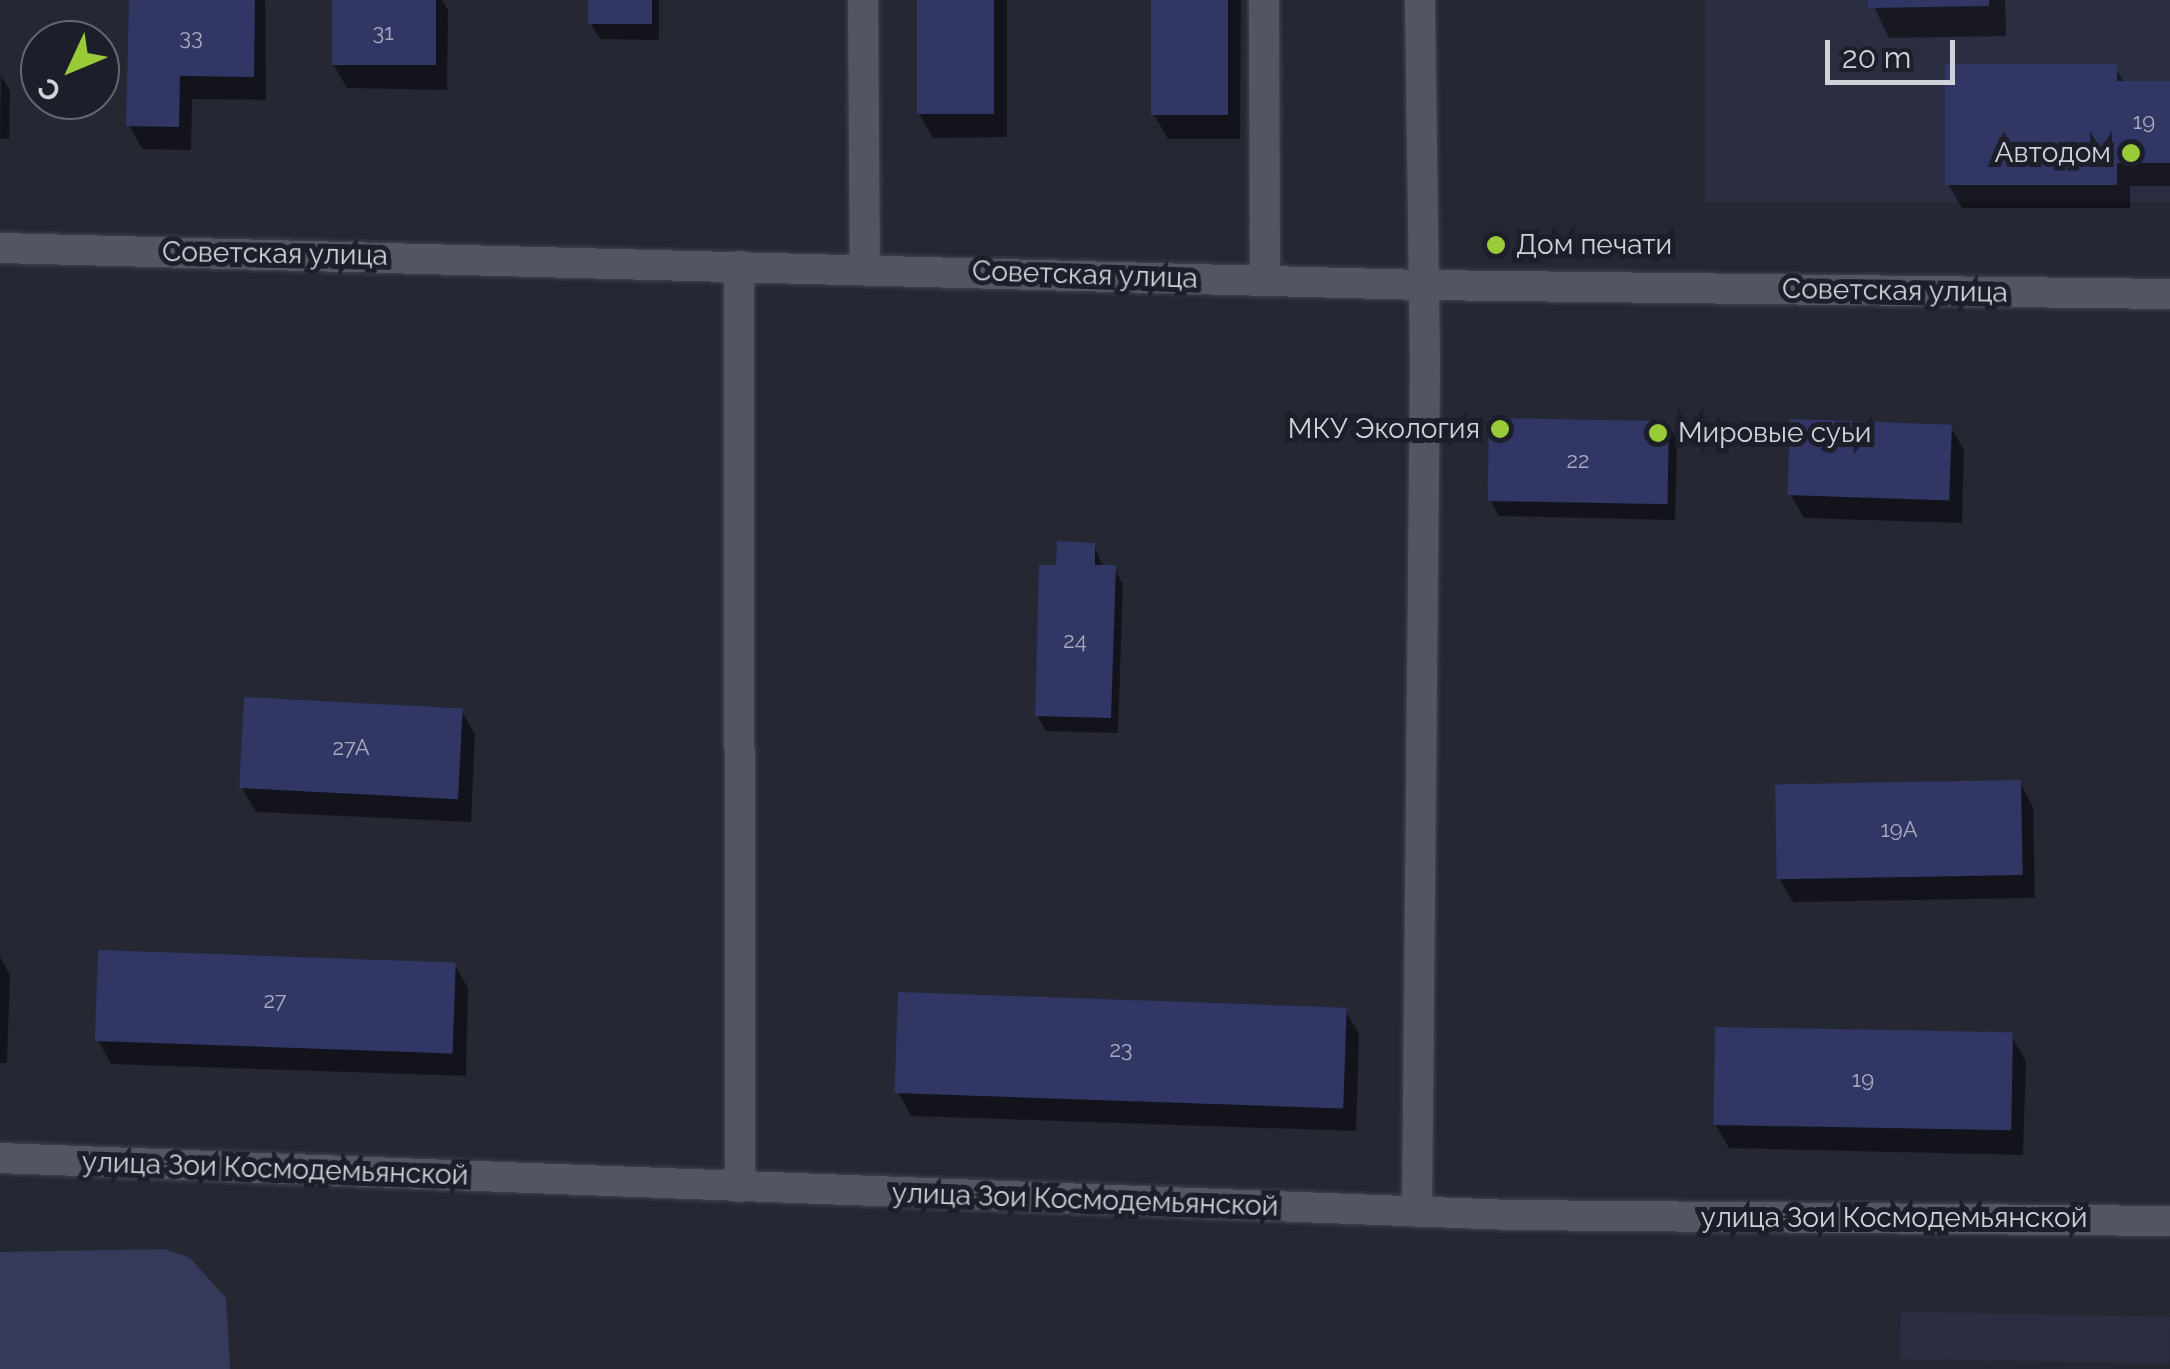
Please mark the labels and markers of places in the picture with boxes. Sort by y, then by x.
place label: Автодом [1995,136,2111,170]
marker: Автодом [2120,142,2142,164]
place label: Дом печати [1516,228,1672,262]
marker: Дом печати [1485,234,1507,256]
place label: МКУ Экология [1288,412,1480,446]
place label: Мировые суьи [1678,416,1871,450]
marker: МКУ Экология [1489,418,1511,440]
marker: Мировые суьи [1647,422,1669,444]

